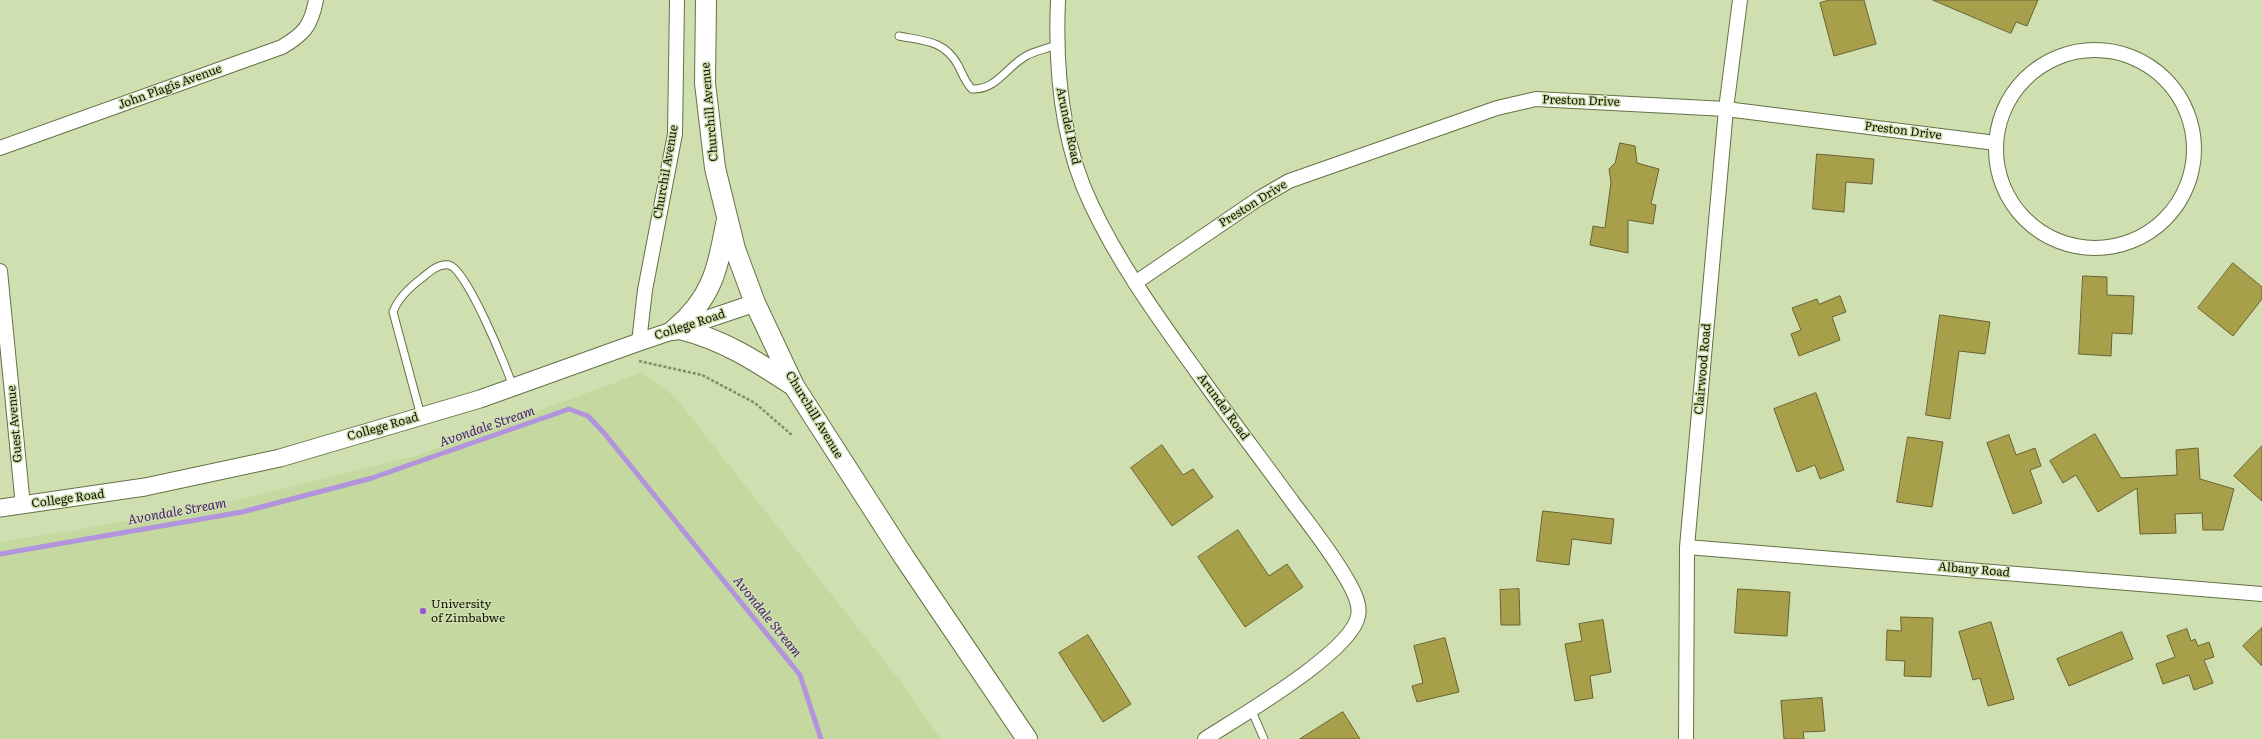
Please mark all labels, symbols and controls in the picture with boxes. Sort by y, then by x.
street label: John Plagis Avenue [116,61,224,113]
street label: Churchill Avenue [698,62,722,162]
street label: Arundel Road [1053,86,1083,166]
street label: Preston Drive [1542,92,1620,110]
street label: Preston Drive [1864,119,1942,143]
street label: Churchil Avenue [651,124,681,220]
street label: Preston Drive [1216,177,1290,231]
street label: College Road [653,307,727,343]
street label: Clairwood Road [1692,323,1714,415]
street label: Churchill Avenue [782,369,846,461]
street label: Arundel Road [1194,371,1252,443]
street label: Guest Avenue [4,385,26,463]
water label: Avondale Stream [437,403,537,451]
street label: College Road [346,410,420,444]
street label: College Road [31,487,105,511]
water label: Avondale Stream [126,496,228,528]
street label: Albany Road [1937,560,2011,580]
water label: Avondale Stream [730,573,804,661]
place label: University of Zimbabwe [431,597,505,625]
marker: University of Zimbabwe [418,606,428,616]

